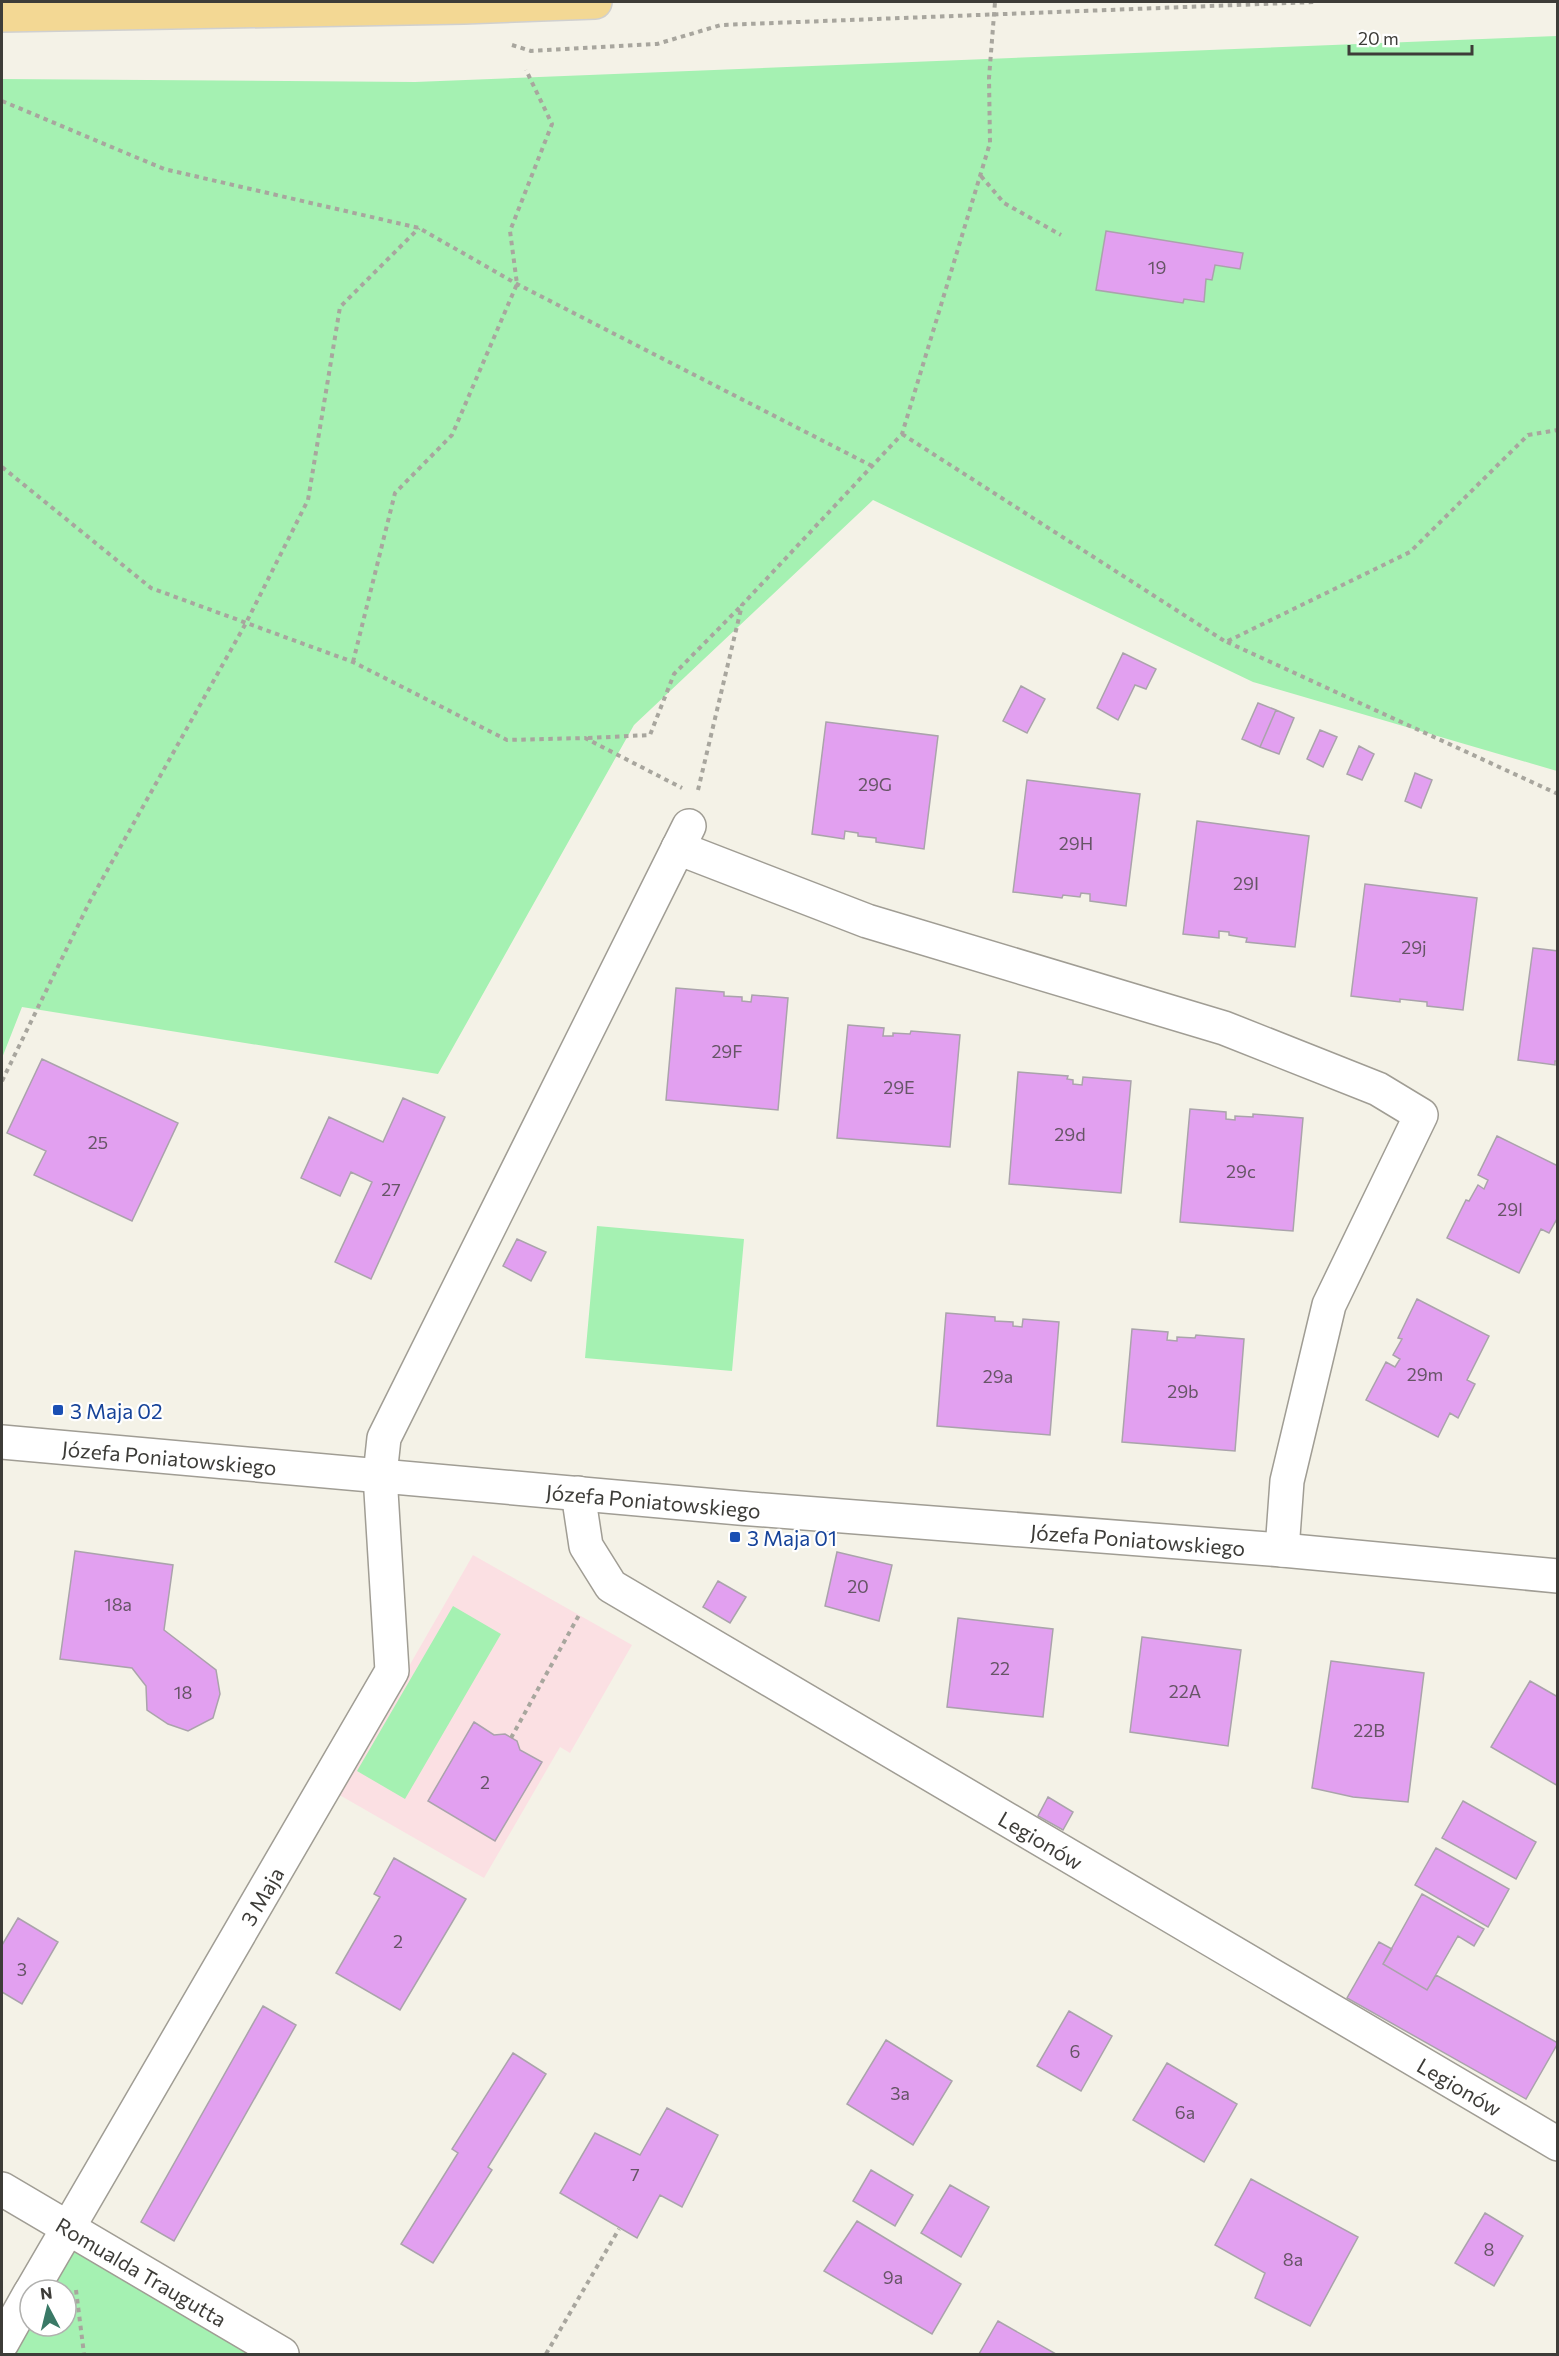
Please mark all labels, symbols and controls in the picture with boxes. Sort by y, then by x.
scale bar [1349,18,1472,56]
text: 20 m [1358,27,1399,49]
house number: 19 [1148,256,1166,278]
house number: 29G [858,773,892,795]
house number: 29H [1059,832,1093,854]
house number: 29I [1233,872,1259,894]
house number: 29j [1401,936,1427,958]
house number: 29F [711,1040,743,1062]
house number: 29E [883,1076,915,1098]
house number: 29d [1054,1123,1086,1145]
house number: 25 [88,1131,108,1153]
house number: 29c [1226,1160,1256,1182]
house number: 27 [381,1178,401,1200]
house number: 29l [1497,1198,1523,1220]
house number: 29m [1407,1363,1443,1385]
house number: 29a [983,1365,1013,1387]
house number: 29b [1167,1380,1199,1402]
place label: 3 Maja 02 [70,1398,163,1423]
marker: 3 Maja 02 [51,1403,65,1417]
street label: Józefa Poniatowskiego [61,1435,278,1479]
street label: Józefa Poniatowskiego [545,1478,762,1522]
street label: Józefa Poniatowskiego [1029,1518,1246,1560]
place label: 3 Maja 01 [747,1525,837,1550]
marker: 3 Maja 01 [728,1530,742,1544]
house number: 20 [847,1575,869,1597]
house number: 18a [104,1593,132,1615]
house number: 22 [990,1657,1010,1679]
house number: 22A [1169,1680,1201,1702]
house number: 18 [174,1681,192,1703]
house number: 22B [1353,1719,1385,1741]
house number: 2 [480,1771,490,1793]
street label: Legionów [994,1805,1088,1874]
street label: 3 Maja [235,1862,288,1929]
house number: 2 [393,1930,403,1952]
house number: 3 [17,1958,27,1980]
house number: 6 [1070,2040,1080,2062]
street label: Legionów [1413,2052,1507,2121]
house number: 3a [890,2082,910,2104]
house number: 6a [1175,2101,1195,2123]
house number: 7 [630,2163,640,2185]
street label: Romualda Traugutta [52,2211,231,2331]
house number: 8 [1484,2238,1495,2260]
house number: 8a [1283,2248,1303,2270]
house number: 9a [883,2266,903,2288]
north arrow [18,2278,78,2338]
text: N [39,2282,53,2303]

